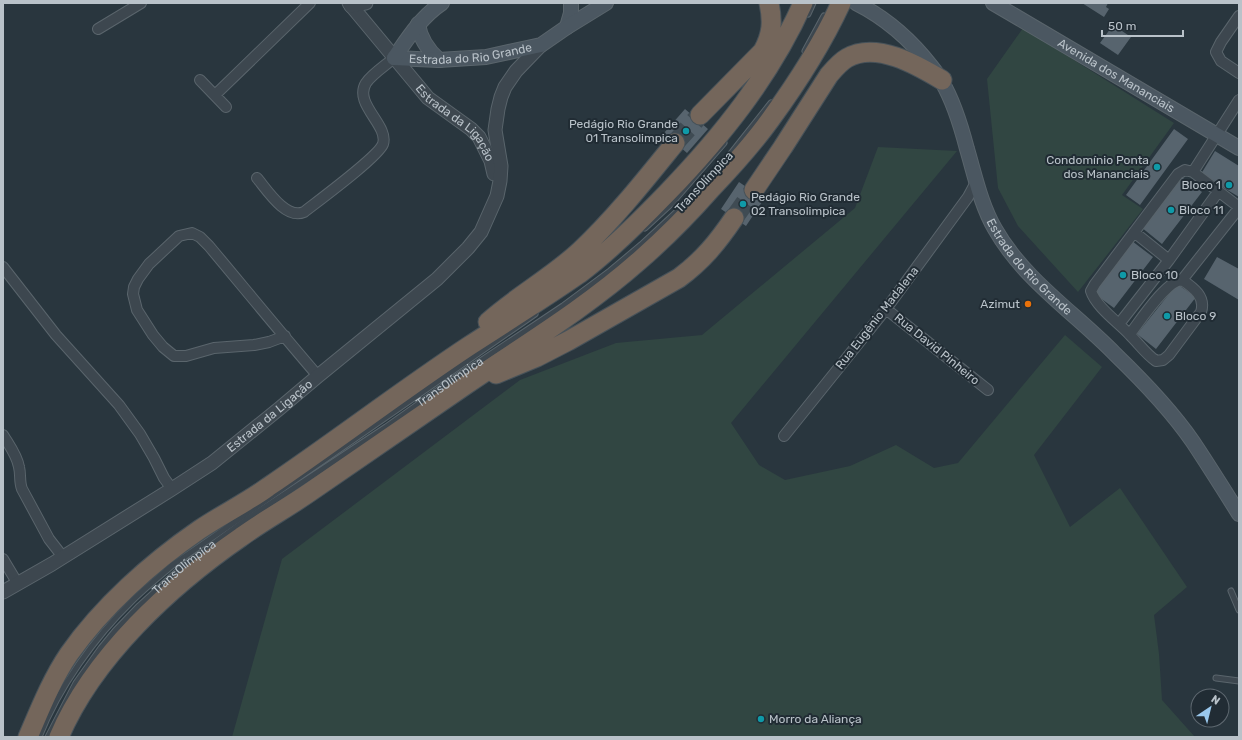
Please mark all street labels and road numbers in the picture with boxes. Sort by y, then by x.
street label: Avenida dos Mananciais [1055,36,1177,116]
street label: Estrada do Rio Grande [409,40,534,67]
street label: Estrada da Ligação [413,81,497,164]
street label: TransOlímpica [672,149,736,215]
street label: Estrada do Rio Grande [984,216,1075,318]
street label: Rua Eugênio Madalena [833,264,921,372]
street label: Rua David Pinheiro [892,310,982,388]
street label: TransOlímpica [414,354,486,410]
street label: Estrada da Ligação [224,377,315,455]
street label: TransOlímpica [149,537,219,598]

